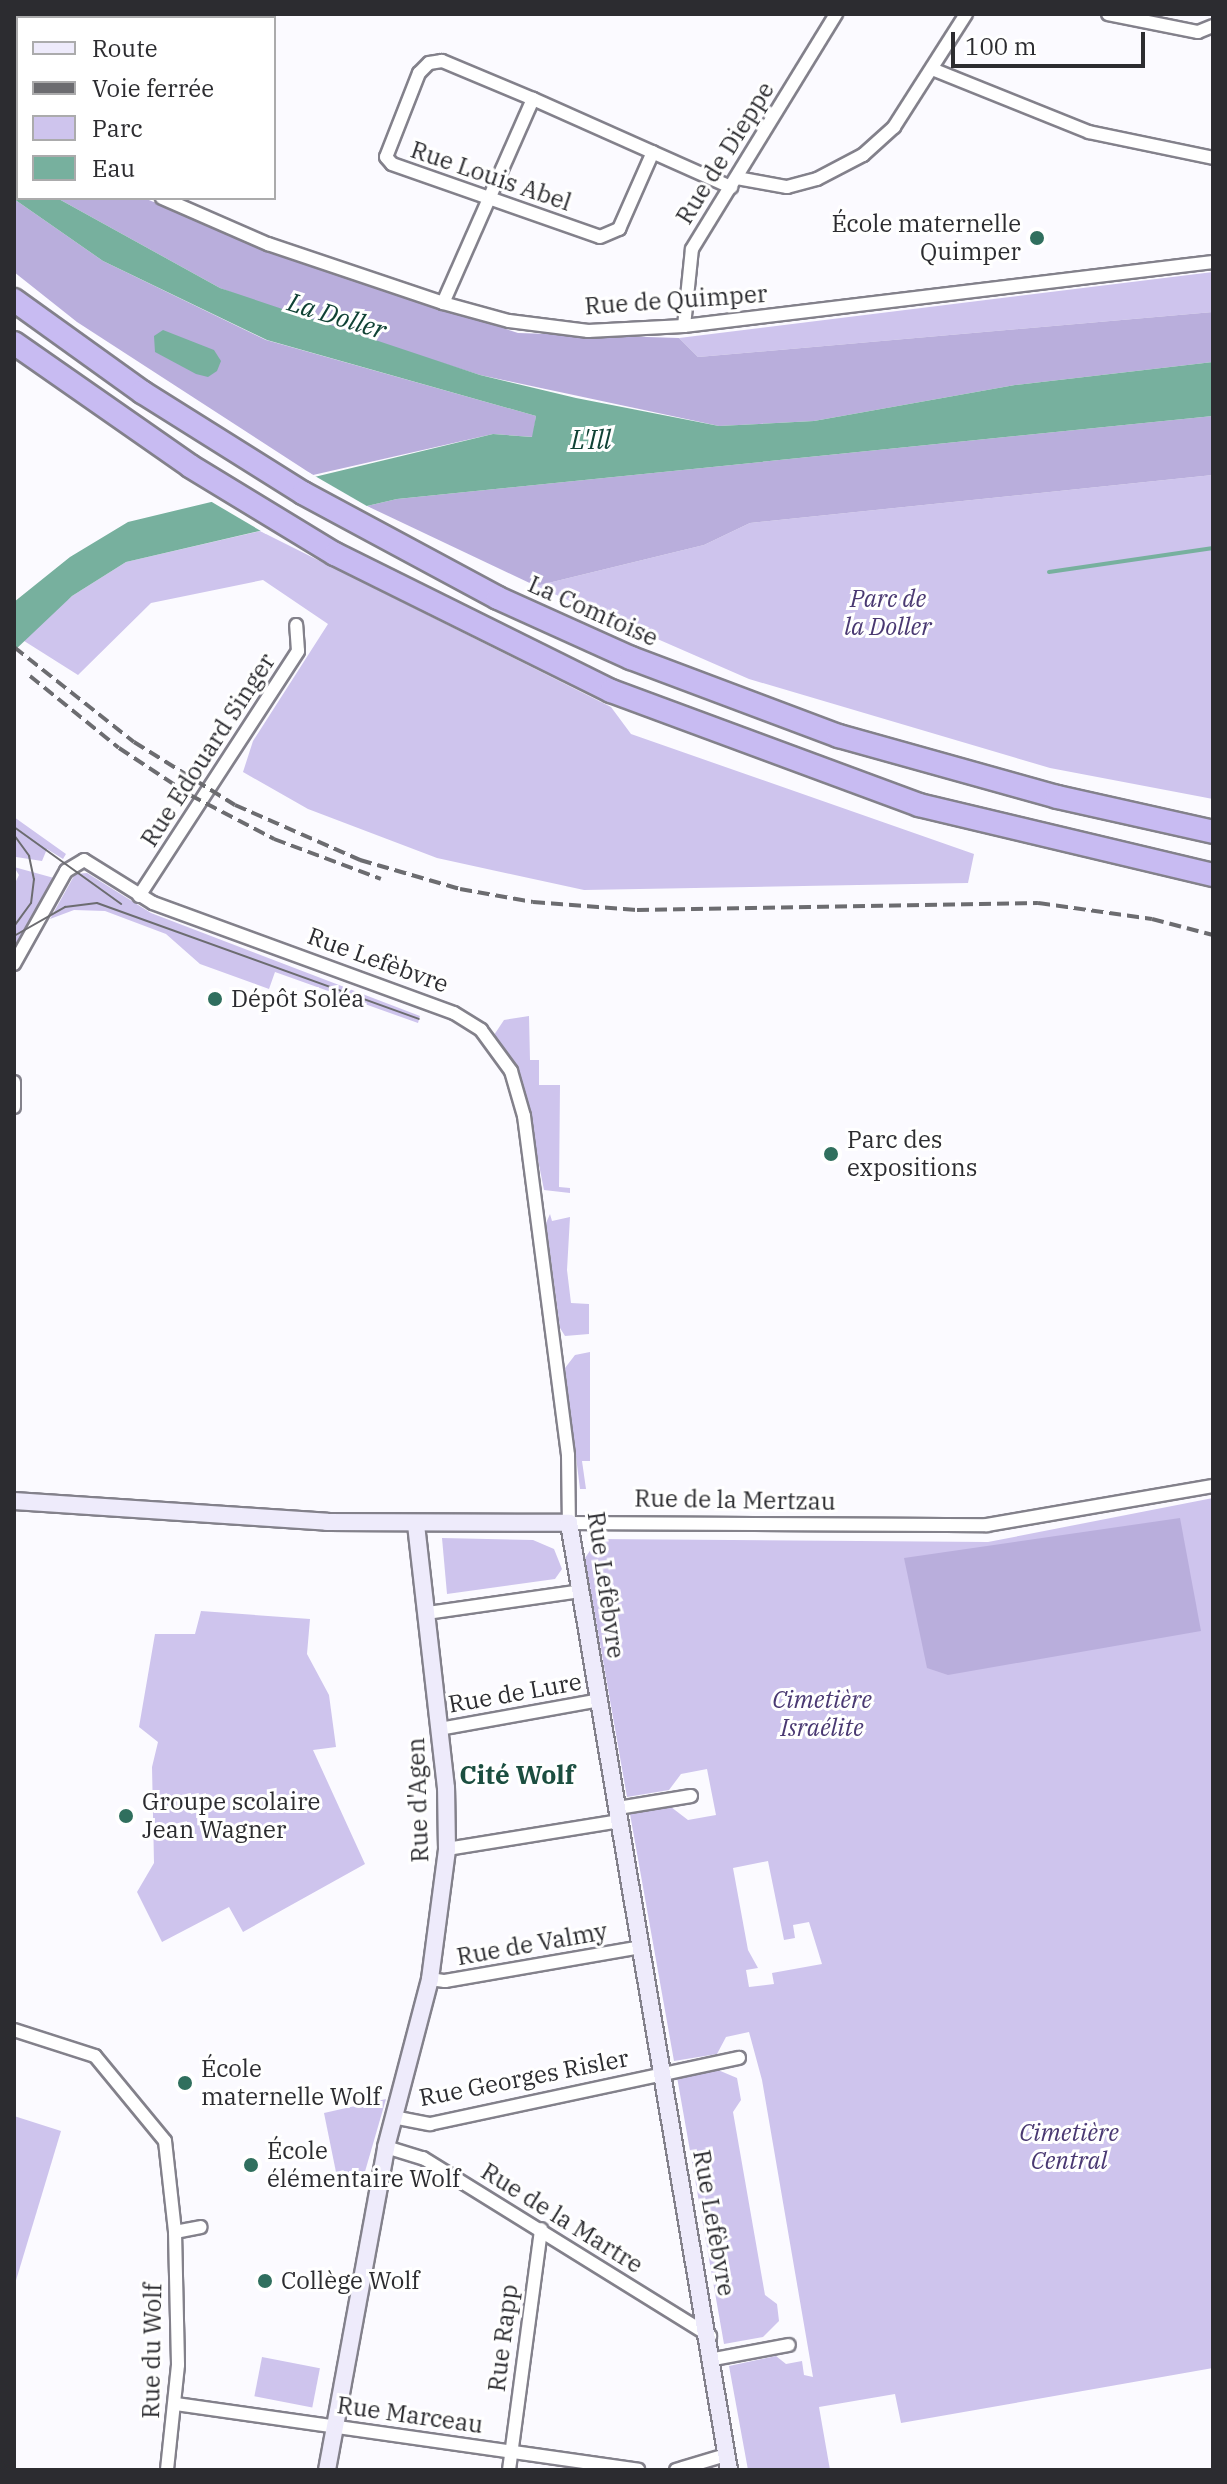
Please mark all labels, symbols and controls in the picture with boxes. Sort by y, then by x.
legend [16,16,276,200]
scale bar [955,16,1149,66]
text: 100 m [965,30,1037,62]
text: Route [92,32,158,64]
text: Voie ferrée [92,72,214,104]
street label: Rue de Dieppe [670,77,780,229]
text: Parc [92,112,143,144]
street label: Rue Louis Abel [407,135,575,217]
text: Eau [92,152,135,184]
place label: École maternelle Quimper [831,210,1021,266]
marker: École maternelle Quimper [1028,229,1046,247]
street label: Rue de Quimper [584,279,768,321]
water label: La Doller [284,286,390,346]
water label: L'Ill [571,424,611,456]
street label: La Comtoise [524,570,662,652]
park label: Parc de la Doller [844,585,932,641]
street label: Rue Edouard Singer [135,648,281,852]
street label: Rue Lefèbvre [304,921,452,999]
place label: Dépôt Soléa [231,985,364,1013]
marker: Dépôt Soléa [206,990,224,1008]
place label: Parc des expositions [847,1126,977,1182]
marker: Parc des expositions [822,1145,840,1163]
street label: Rue de la Mertzau [634,1484,836,1516]
street label: Rue Lefèbvre [581,1510,631,1660]
street label: Rue de Lure [446,1667,584,1719]
park label: Cimetière Israélite [772,1686,872,1742]
street label: Rue d'Agen [401,1737,435,1863]
district label: Cité Wolf [459,1759,575,1791]
place label: Groupe scolaire Jean Wagner [142,1788,320,1844]
marker: Groupe scolaire Jean Wagner [117,1807,135,1825]
street label: Rue de Valmy [454,1917,610,1971]
street label: Rue Georges Risler [417,2044,631,2112]
place label: École maternelle Wolf [201,2055,381,2111]
marker: École maternelle Wolf [176,2074,194,2092]
park label: Cimetière Central [1019,2119,1119,2175]
place label: École élémentaire Wolf [267,2137,460,2193]
street label: Rue Lefèbvre [687,2148,741,2298]
marker: École élémentaire Wolf [242,2156,260,2174]
street label: Rue de la Martre [476,2157,648,2279]
place label: Collège Wolf [281,2267,420,2295]
marker: Collège Wolf [256,2272,274,2290]
street label: Rue du Wolf [136,2283,168,2419]
street label: Rue Rapp [482,2283,524,2393]
street label: Rue Marceau [335,2391,485,2439]

